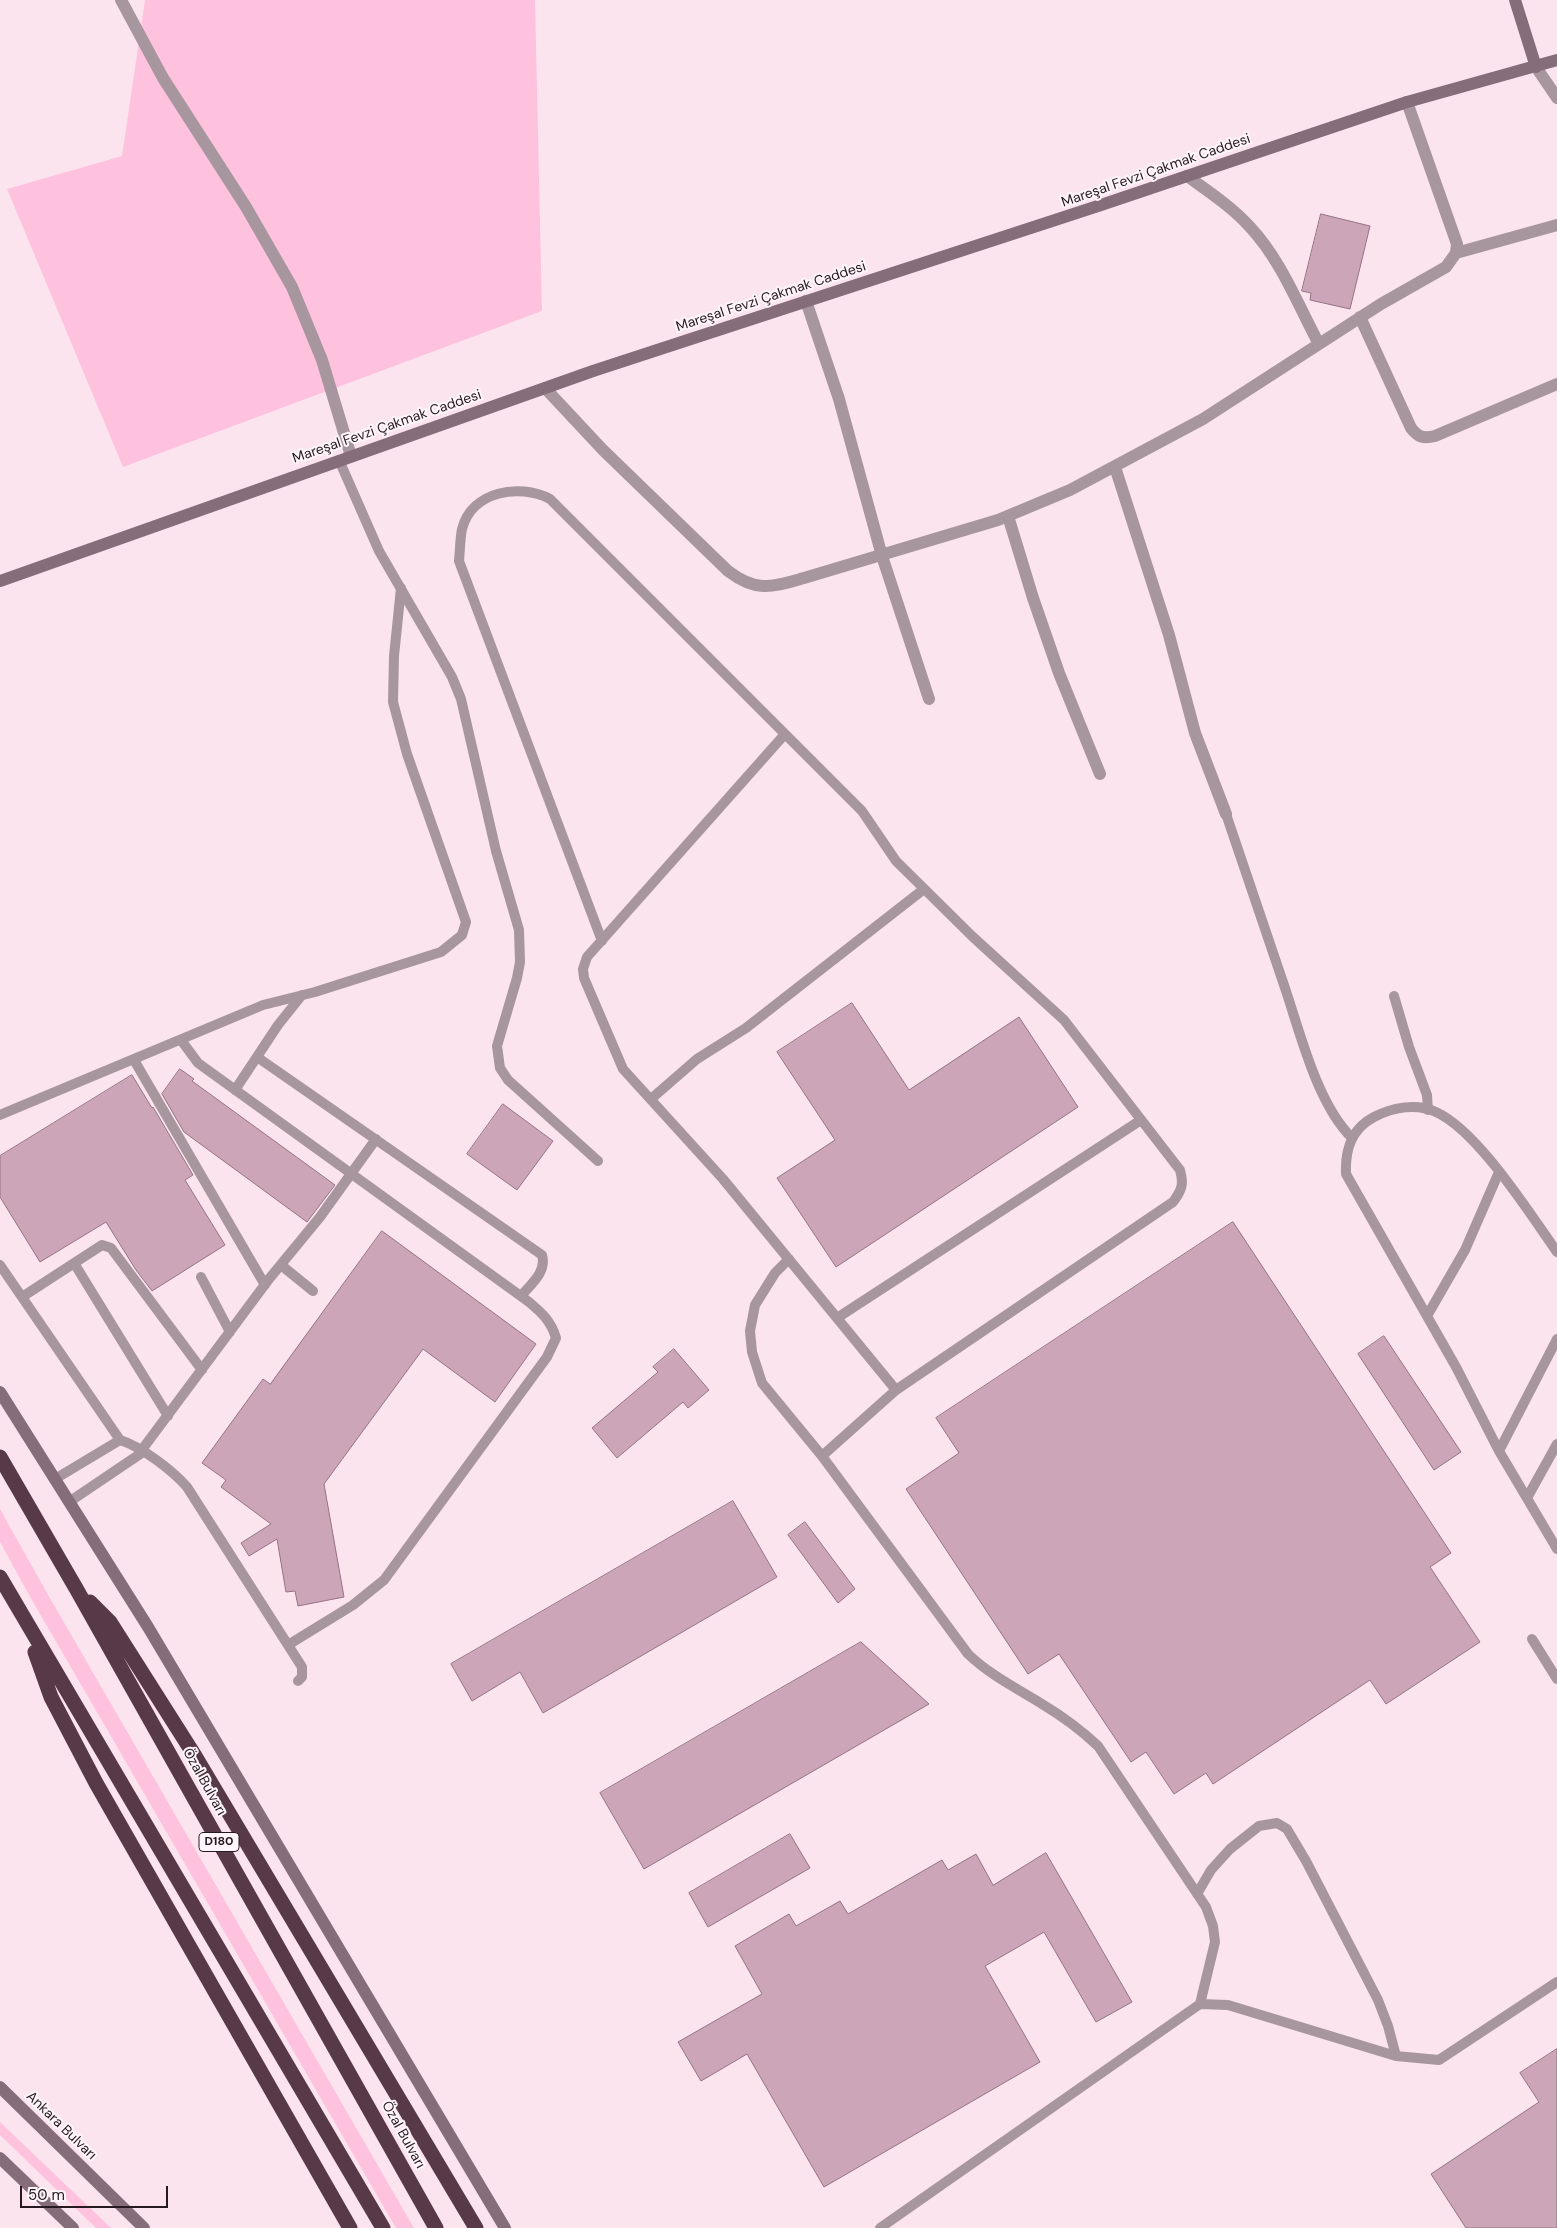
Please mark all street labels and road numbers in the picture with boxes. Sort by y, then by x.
street label: Mareşal Fevzi Çakmak Caddesi [1059,131,1253,211]
street label: Mareşal Fevzi Çakmak Caddesi [674,258,868,336]
street label: Mareşal Fevzi Çakmak Caddesi [290,387,484,467]
street label: Özal Bulvarı [179,1745,229,1819]
road number: D180 [199,1832,239,1851]
street label: Ankara Bulvarı [22,2088,100,2164]
street label: Özal Bulvarı [378,2098,428,2172]

